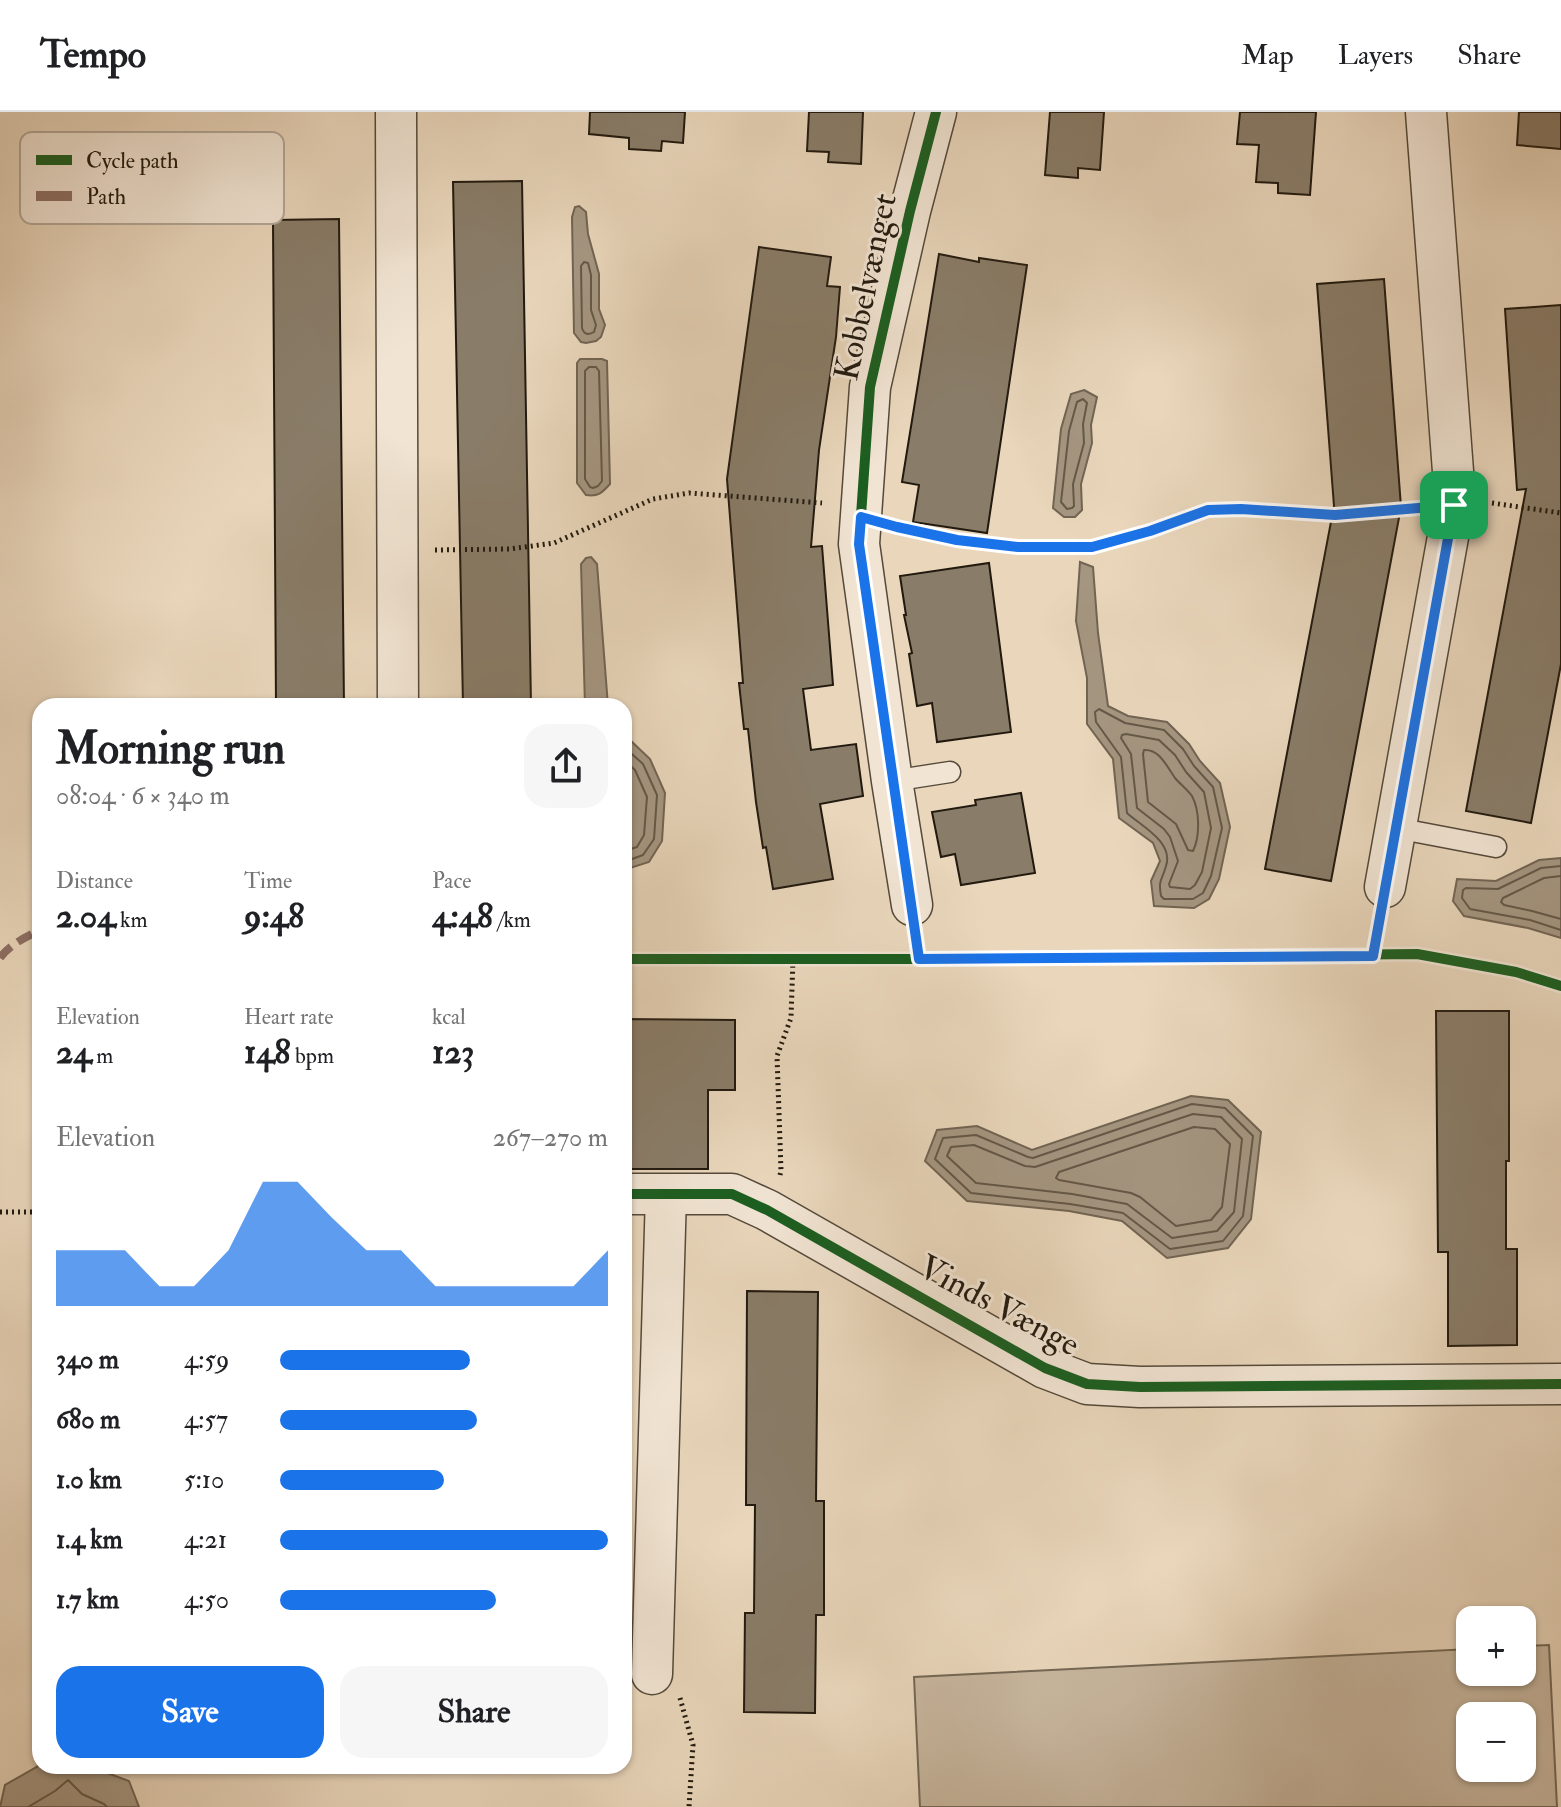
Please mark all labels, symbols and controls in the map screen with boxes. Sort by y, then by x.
text: Tempo [40,31,146,79]
text: Map [1241,38,1294,73]
text: Layers [1338,38,1413,73]
text: Share [1457,38,1521,73]
legend [20,132,284,224]
text: Cycle path [86,147,179,176]
text: Path [86,183,127,211]
street label: Kobbelvænget [825,189,907,385]
pin [1420,471,1488,539]
icon: arrive [1432,483,1476,527]
text: Morning run [56,722,285,777]
button: share [524,724,608,808]
text: 08:04 · 6 × 340 m [56,780,230,812]
text: Distance [56,867,133,895]
text: Time [244,867,292,895]
text: Pace [432,867,471,895]
text: 2.04 [56,895,115,938]
text: 9:48 [244,895,304,938]
text: 4:48 [432,895,493,938]
text: km [115,906,148,934]
text: /km [493,906,531,934]
text: Elevation [56,1003,140,1031]
text: Heart rate [244,1003,334,1031]
text: kcal [432,1003,466,1031]
text: 24 [56,1031,92,1074]
text: 148 [244,1031,290,1074]
text: 123 [432,1031,474,1074]
text: m [92,1042,113,1070]
text: bpm [290,1042,334,1070]
text: Elevation [56,1122,155,1154]
text: 267–270 m [493,1122,608,1154]
street label: Vinds Vænge [911,1246,1087,1366]
text: 340 m [56,1344,119,1376]
text: 4:59 [184,1344,229,1376]
text: 680 m [56,1404,120,1436]
text: 4:57 [184,1404,228,1436]
text: 1.0 km [56,1464,122,1496]
text: 5:10 [184,1464,224,1496]
text: 1.4 km [56,1524,123,1556]
text: 4:21 [184,1524,227,1556]
text: 1.7 km [56,1584,119,1616]
text: 4:50 [184,1584,229,1616]
map controls [1456,1606,1536,1782]
button: + [1456,1606,1536,1686]
button: Save [56,1666,324,1758]
button: Share [340,1666,608,1758]
button: − [1456,1702,1536,1782]

